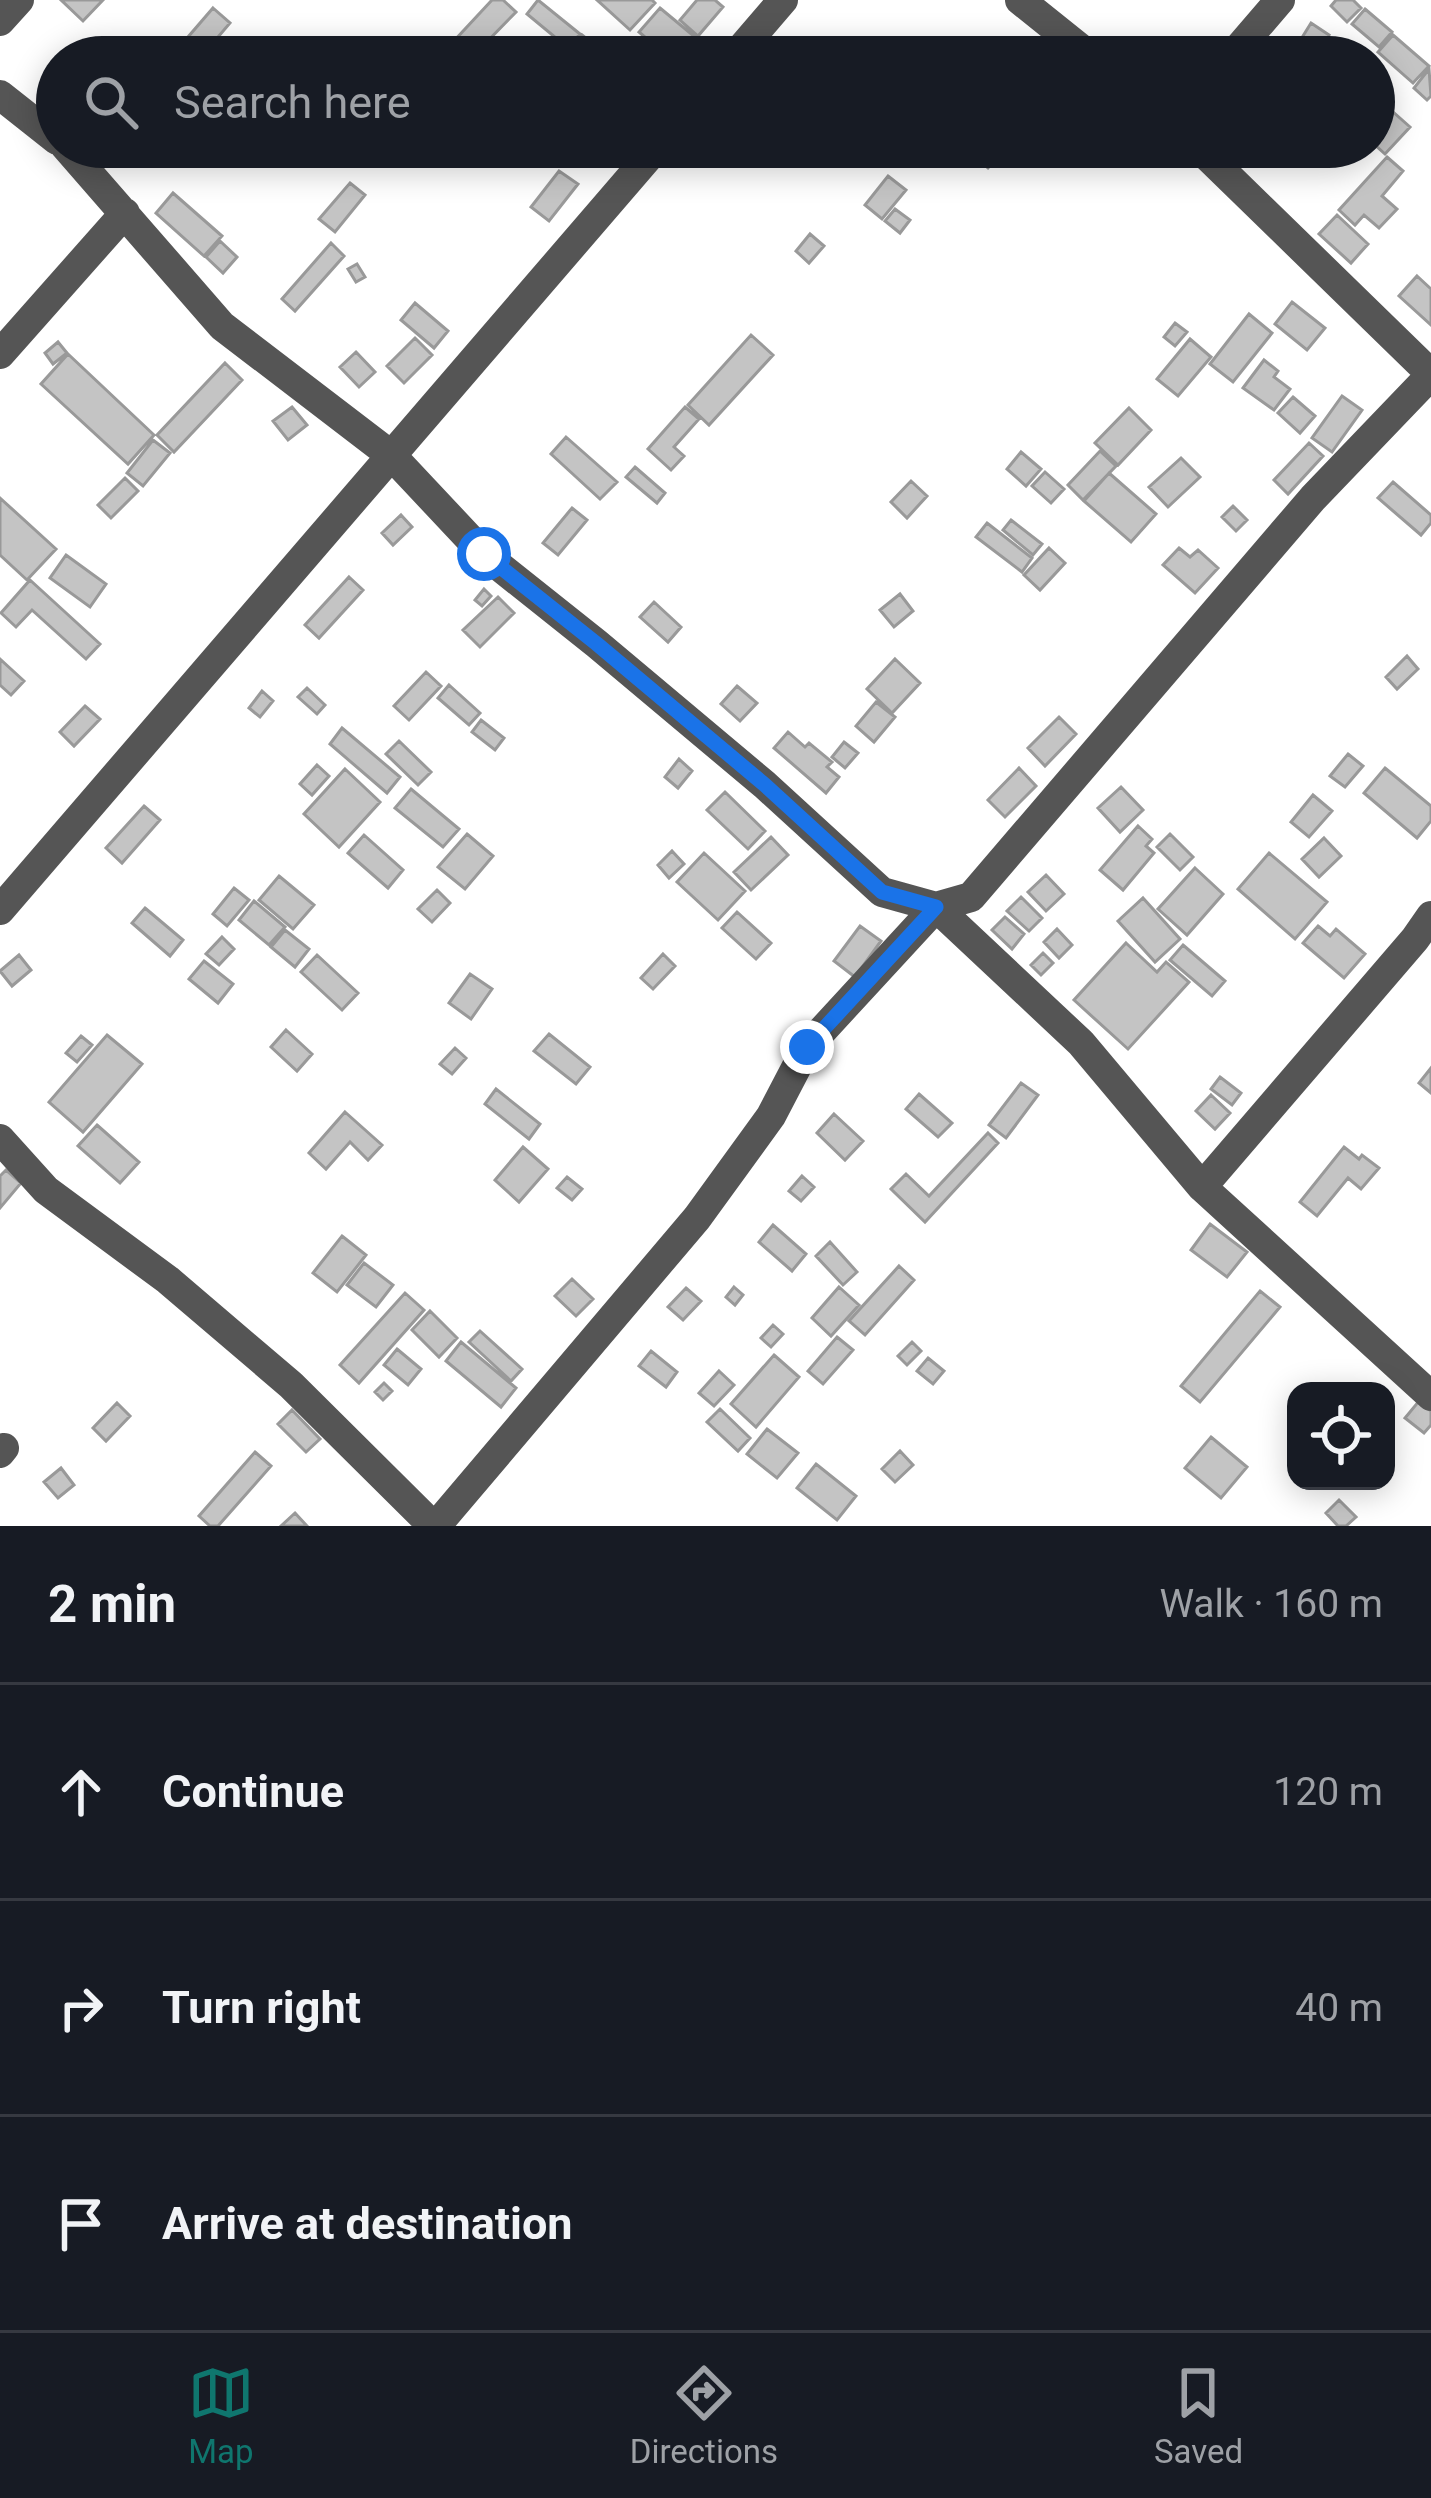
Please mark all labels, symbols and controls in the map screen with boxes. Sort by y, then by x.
search box [36,36,1395,168]
icon: search [78,69,144,135]
text: Search here [174,76,411,129]
route start [457,527,511,581]
route end [780,1020,834,1074]
map controls [1287,1382,1395,1490]
button: locate [1287,1382,1395,1490]
text: 2 min [48,1575,176,1634]
text: Walk · 160 m [1159,1581,1383,1627]
icon: ahead [48,1759,114,1825]
text: Continue [162,1765,344,1818]
text: 120 m [1273,1769,1383,1815]
icon: right [48,1975,114,2041]
text: Turn right [162,1981,361,2034]
text: 40 m [1295,1985,1383,2031]
icon: arrive [48,2191,114,2257]
text: Arrive at destination [162,2197,573,2250]
tab: Map [188,2360,254,2471]
tab: Directions [630,2360,778,2471]
tab: Saved [1154,2360,1243,2471]

